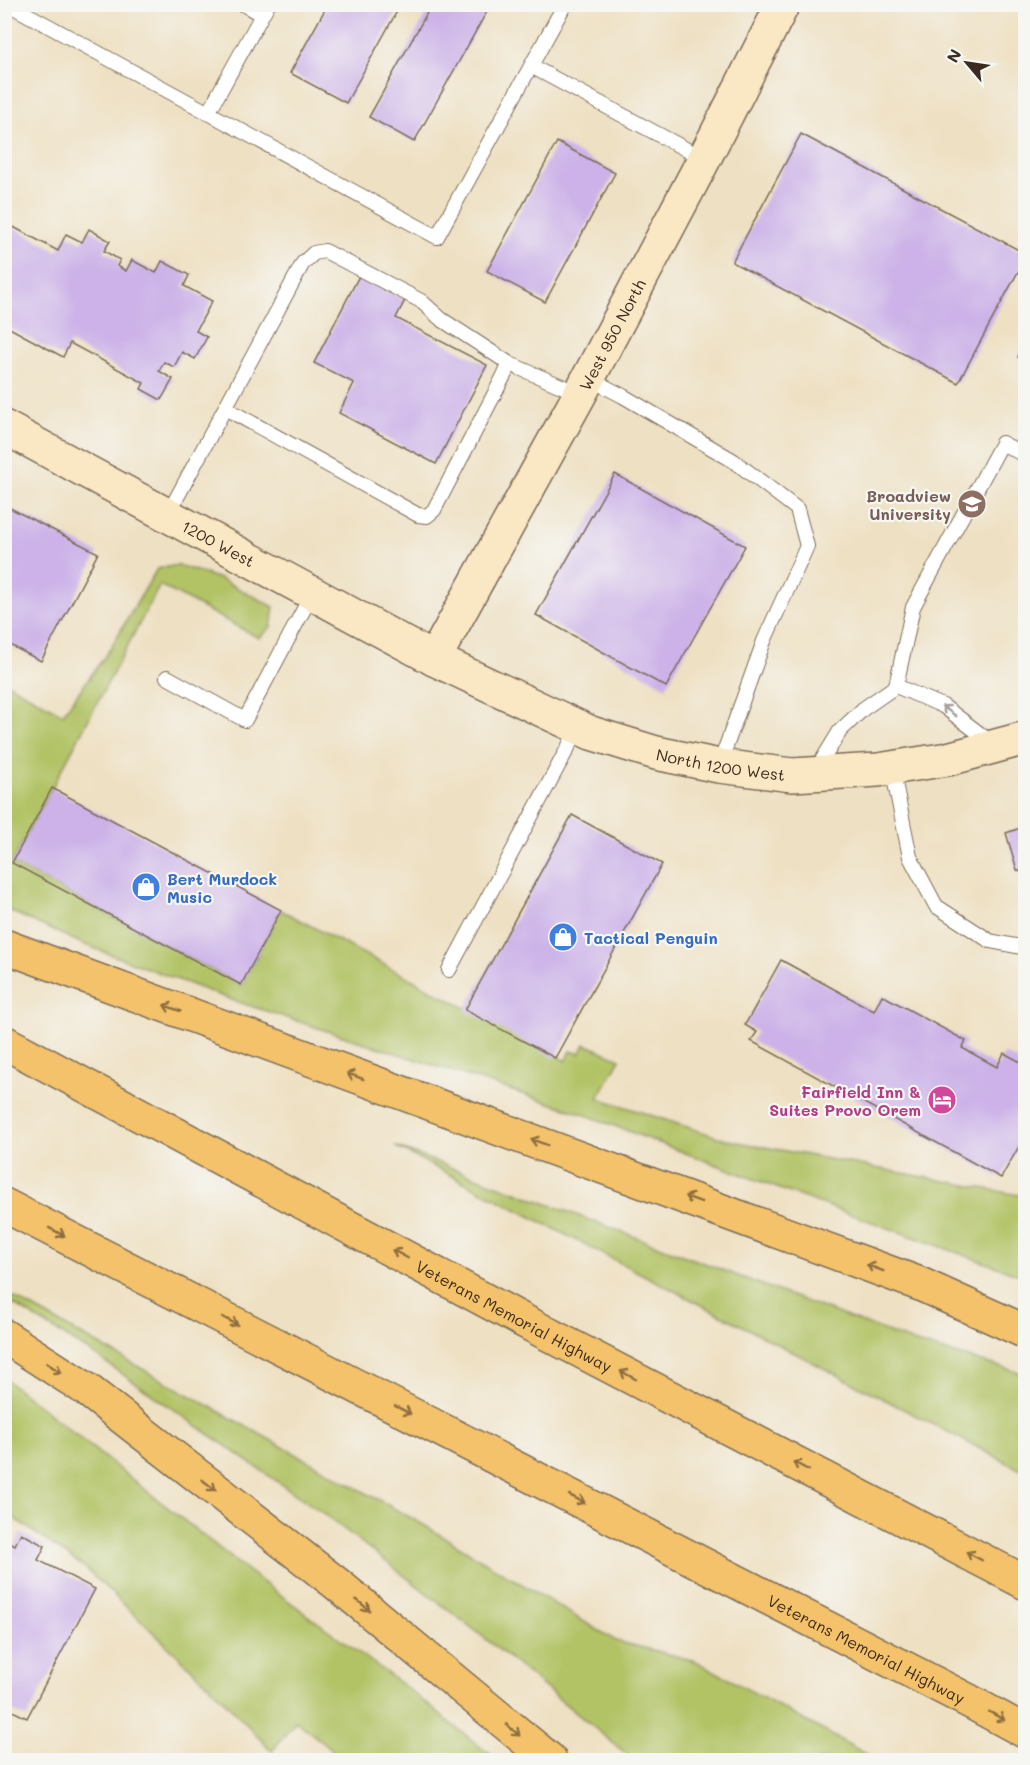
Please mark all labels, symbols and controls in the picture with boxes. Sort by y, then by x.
north arrow [937,33,997,93]
text: N [941,45,966,66]
street label: West 950 North [573,275,649,394]
place label: Broadview University [866,485,951,524]
school or university icon: Broadview University [956,488,988,520]
street label: 1200 West [179,515,259,571]
one-way arrow [942,705,958,717]
street label: North 1200 West [655,743,786,785]
place label: Bert Murdock Music [167,868,277,907]
shop icon: Bert Murdock Music [130,871,162,903]
shop icon: Tactical Penguin [547,921,579,953]
place label: Tactical Penguin [584,927,718,948]
one-way arrow [164,1002,182,1013]
one-way arrow [346,1069,365,1080]
place label: Fairfield Inn & Suites Provo Orem [769,1081,921,1120]
hotel icon: Fairfield Inn & Suites Provo Orem [926,1084,958,1116]
one-way arrow [530,1136,548,1147]
one-way arrow [684,1193,702,1204]
one-way arrow [47,1227,65,1238]
one-way arrow [392,1248,410,1259]
street label: Veterans Memorial Highway [413,1255,616,1376]
one-way arrow [866,1261,885,1272]
one-way arrow [221,1315,238,1327]
one-way arrow [45,1362,61,1374]
one-way arrow [620,1369,637,1381]
one-way arrow [394,1405,412,1416]
one-way arrow [793,1460,810,1472]
one-way arrow [201,1478,217,1491]
one-way arrow [568,1494,586,1506]
one-way arrow [965,1550,983,1561]
street label: Veterans Memorial Highway [764,1589,969,1708]
one-way arrow [355,1599,371,1612]
one-way arrow [988,1711,1006,1722]
one-way arrow [505,1723,521,1736]

